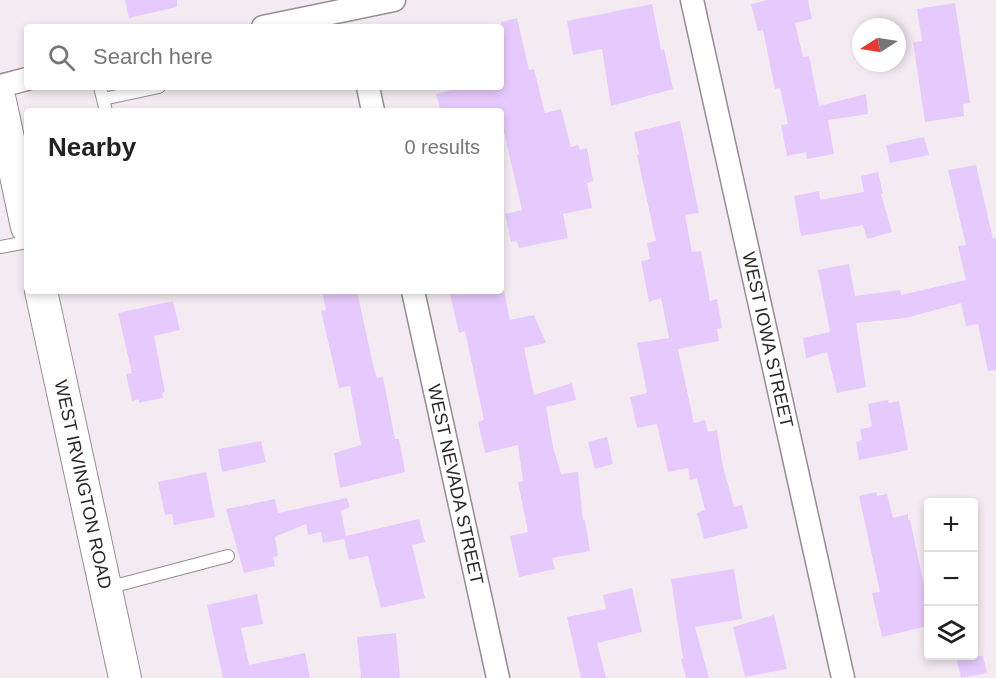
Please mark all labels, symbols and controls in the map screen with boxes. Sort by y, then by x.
north arrow [852,18,906,72]
search box [24,24,504,90]
icon: search [45,41,78,74]
text: Search here [93,44,213,69]
text: Nearby [48,132,136,162]
text: 0 results [404,136,480,158]
street label: WEST IOWA STREET [738,250,797,429]
street label: WEST IRVINGTON ROAD [51,378,115,591]
street label: WEST NEVADA STREET [424,382,487,586]
map controls [924,498,978,660]
button: + [924,498,978,552]
button: − [924,552,978,606]
button: layers [924,606,978,660]

